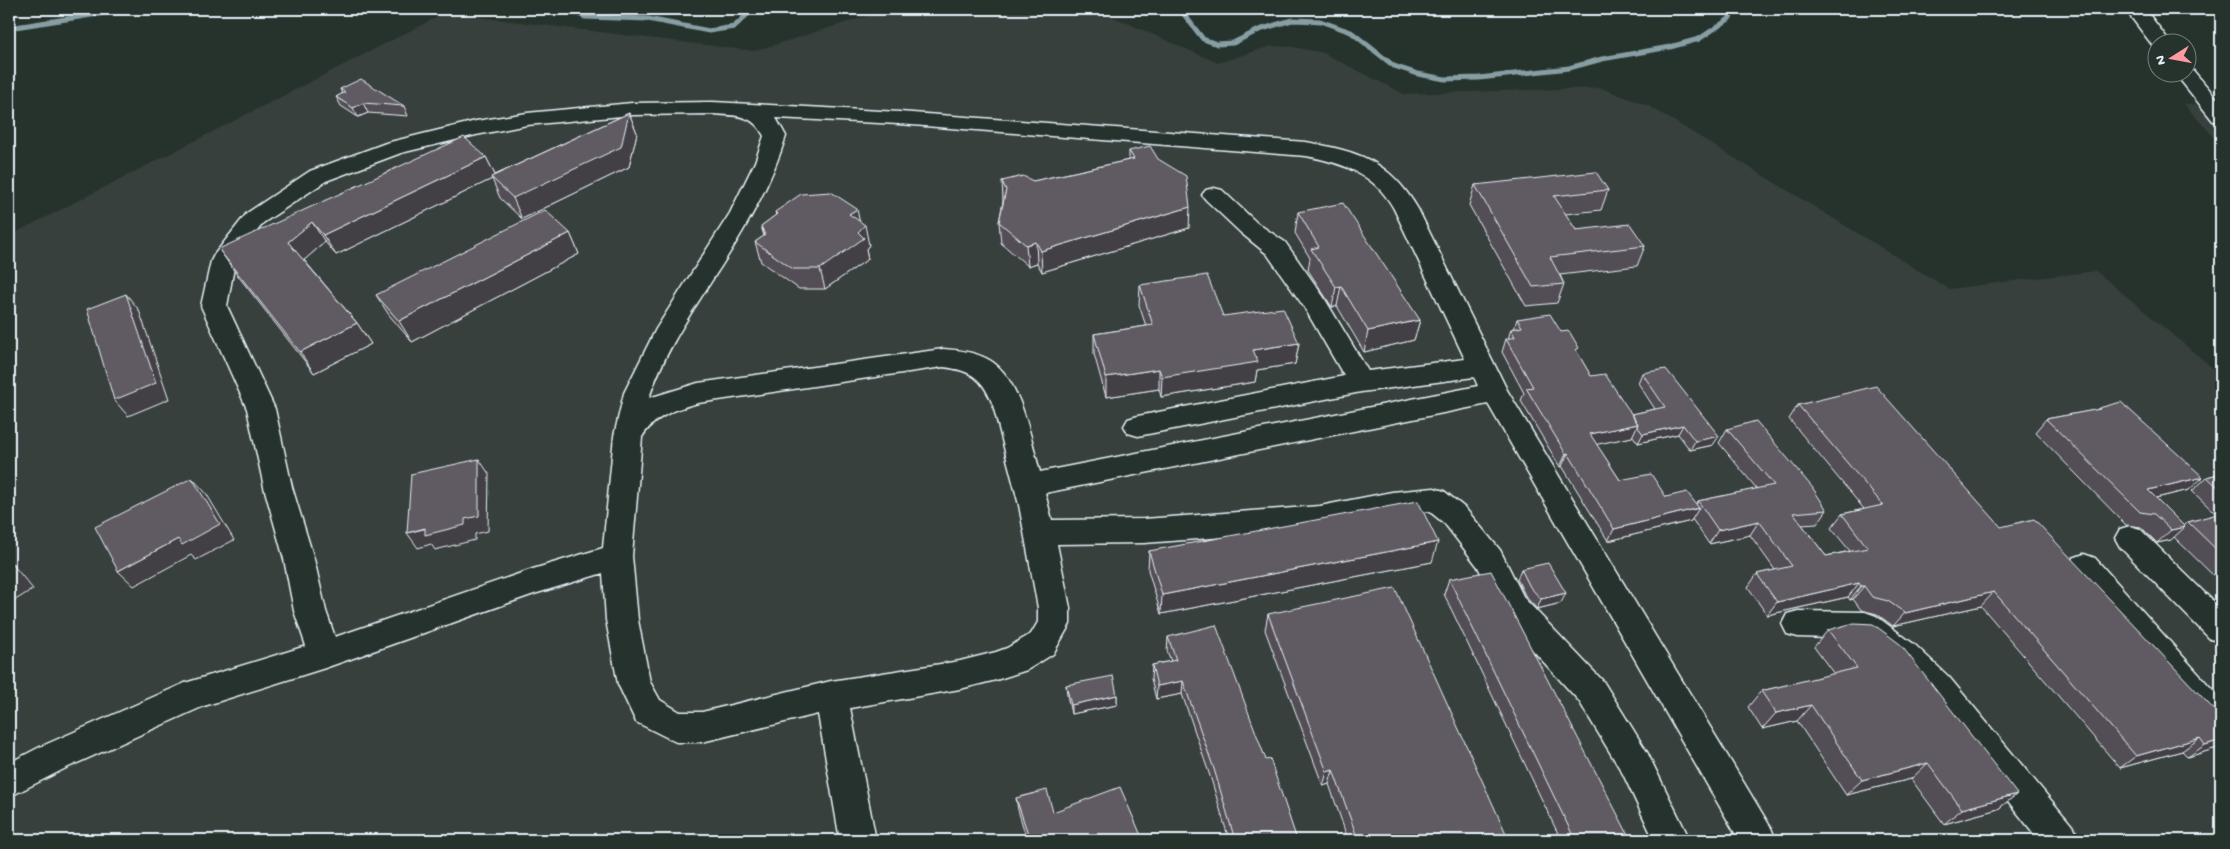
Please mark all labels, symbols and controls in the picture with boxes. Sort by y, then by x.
north arrow [2148,32,2198,82]
text: N [2152,54,2171,66]

